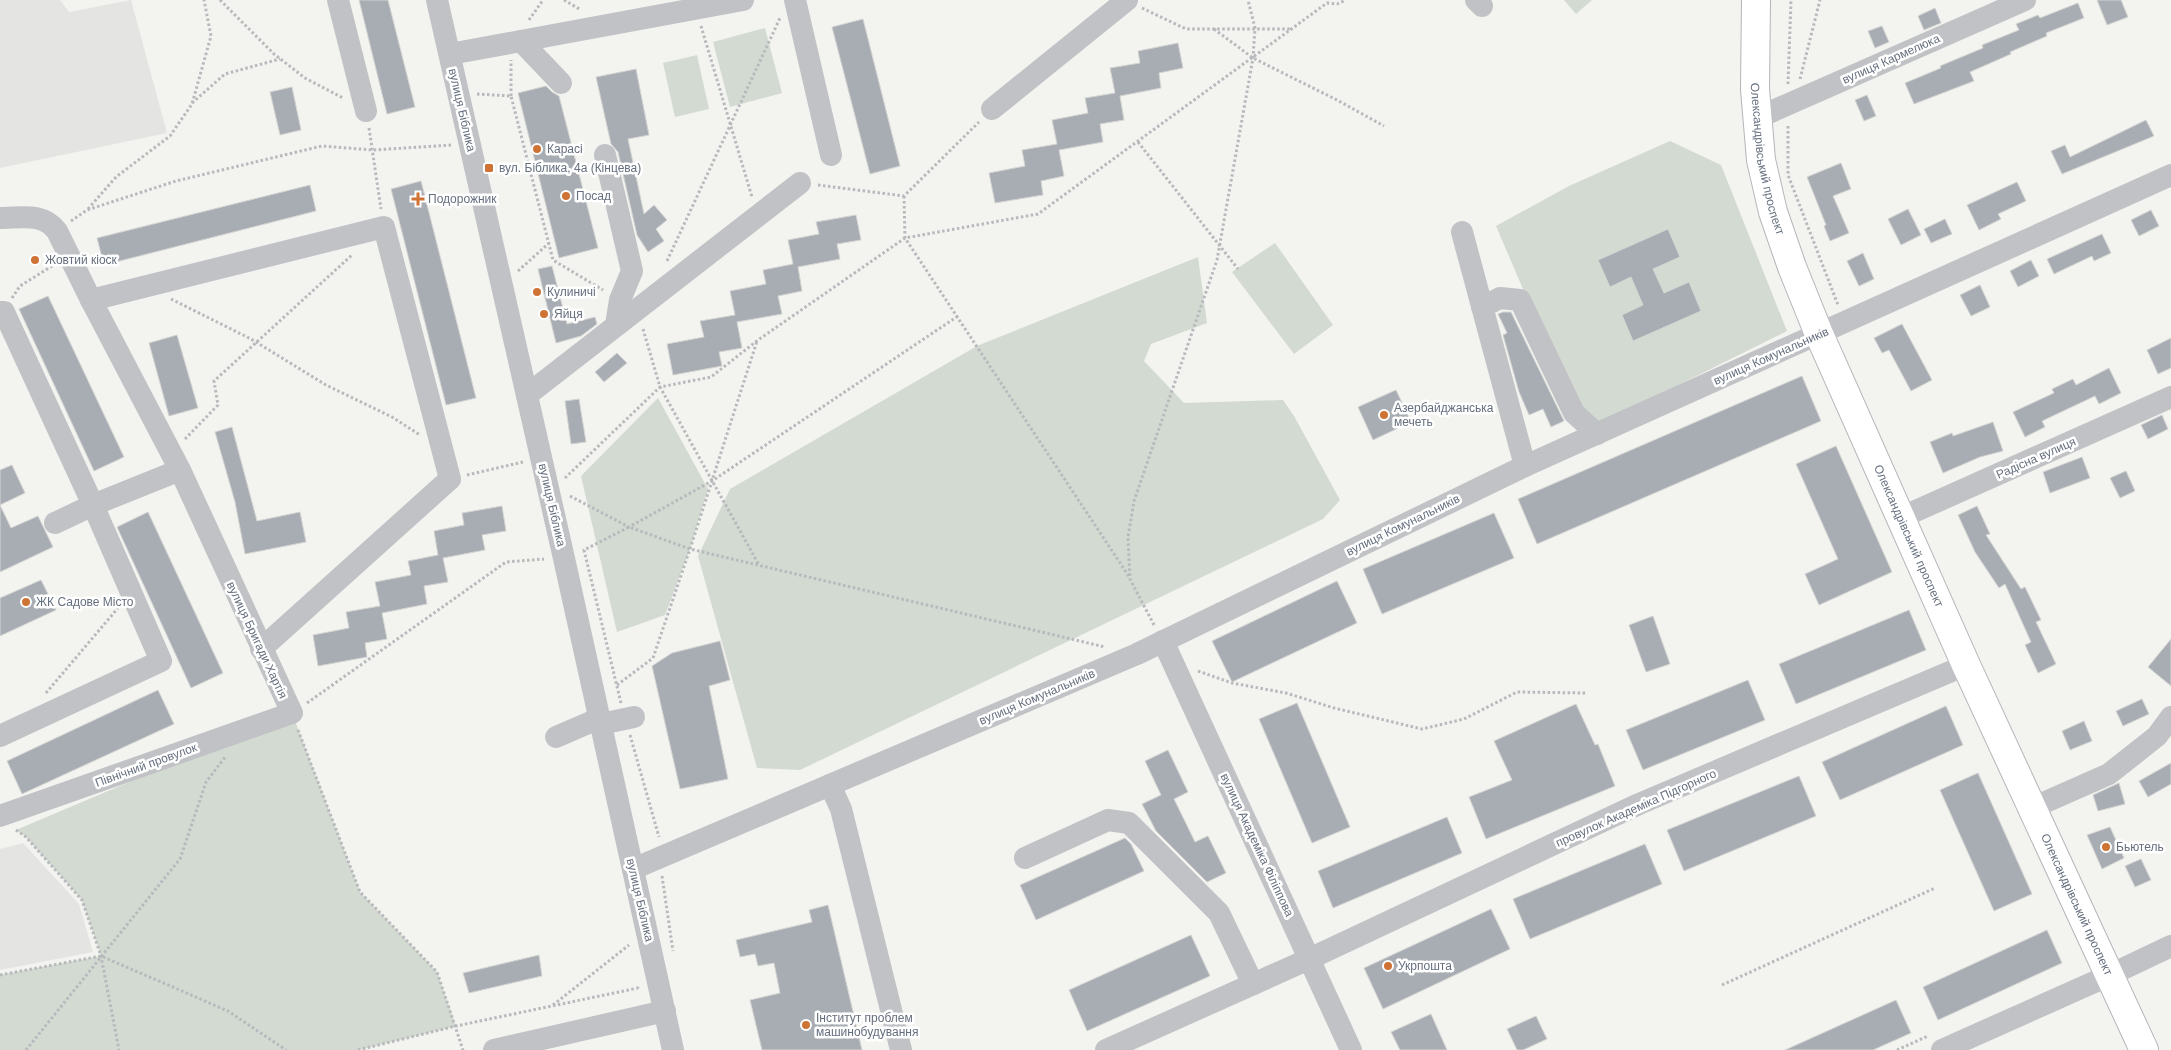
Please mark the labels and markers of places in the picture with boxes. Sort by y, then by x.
place label: Карасі [547,142,583,156]
marker: Карасі [531,143,543,155]
place label: вул. Біблика, 4а (Кінцева) [499,161,641,175]
marker: вул. Біблика, 4а (Кінцева) [483,162,495,174]
place label: Посад [576,189,611,203]
marker: Посад [560,190,572,202]
place label: Подорожник [428,192,497,206]
marker: Подорожник [412,193,424,205]
place label: Жовтий кіоск [45,253,118,267]
marker: Жовтий кіоск [29,254,41,266]
place label: Кулиничі [547,285,596,299]
marker: Кулиничі [531,286,543,298]
place label: Яйця [554,307,583,321]
marker: Яйця [538,308,550,320]
place label: Азербайджанська мечеть [1394,401,1494,429]
marker: Азербайджанська мечеть [1378,409,1390,421]
place label: ЖК Садове Місто [36,595,134,609]
marker: ЖК Садове Місто [20,596,32,608]
place label: Бьютель [2116,840,2164,854]
marker: Бьютель [2100,841,2112,853]
place label: Укрпошта [1398,959,1452,973]
marker: Укрпошта [1382,960,1394,972]
place label: Інститут проблем машинобудування [816,1011,918,1039]
marker: Інститут проблем машинобудування [800,1019,812,1031]

